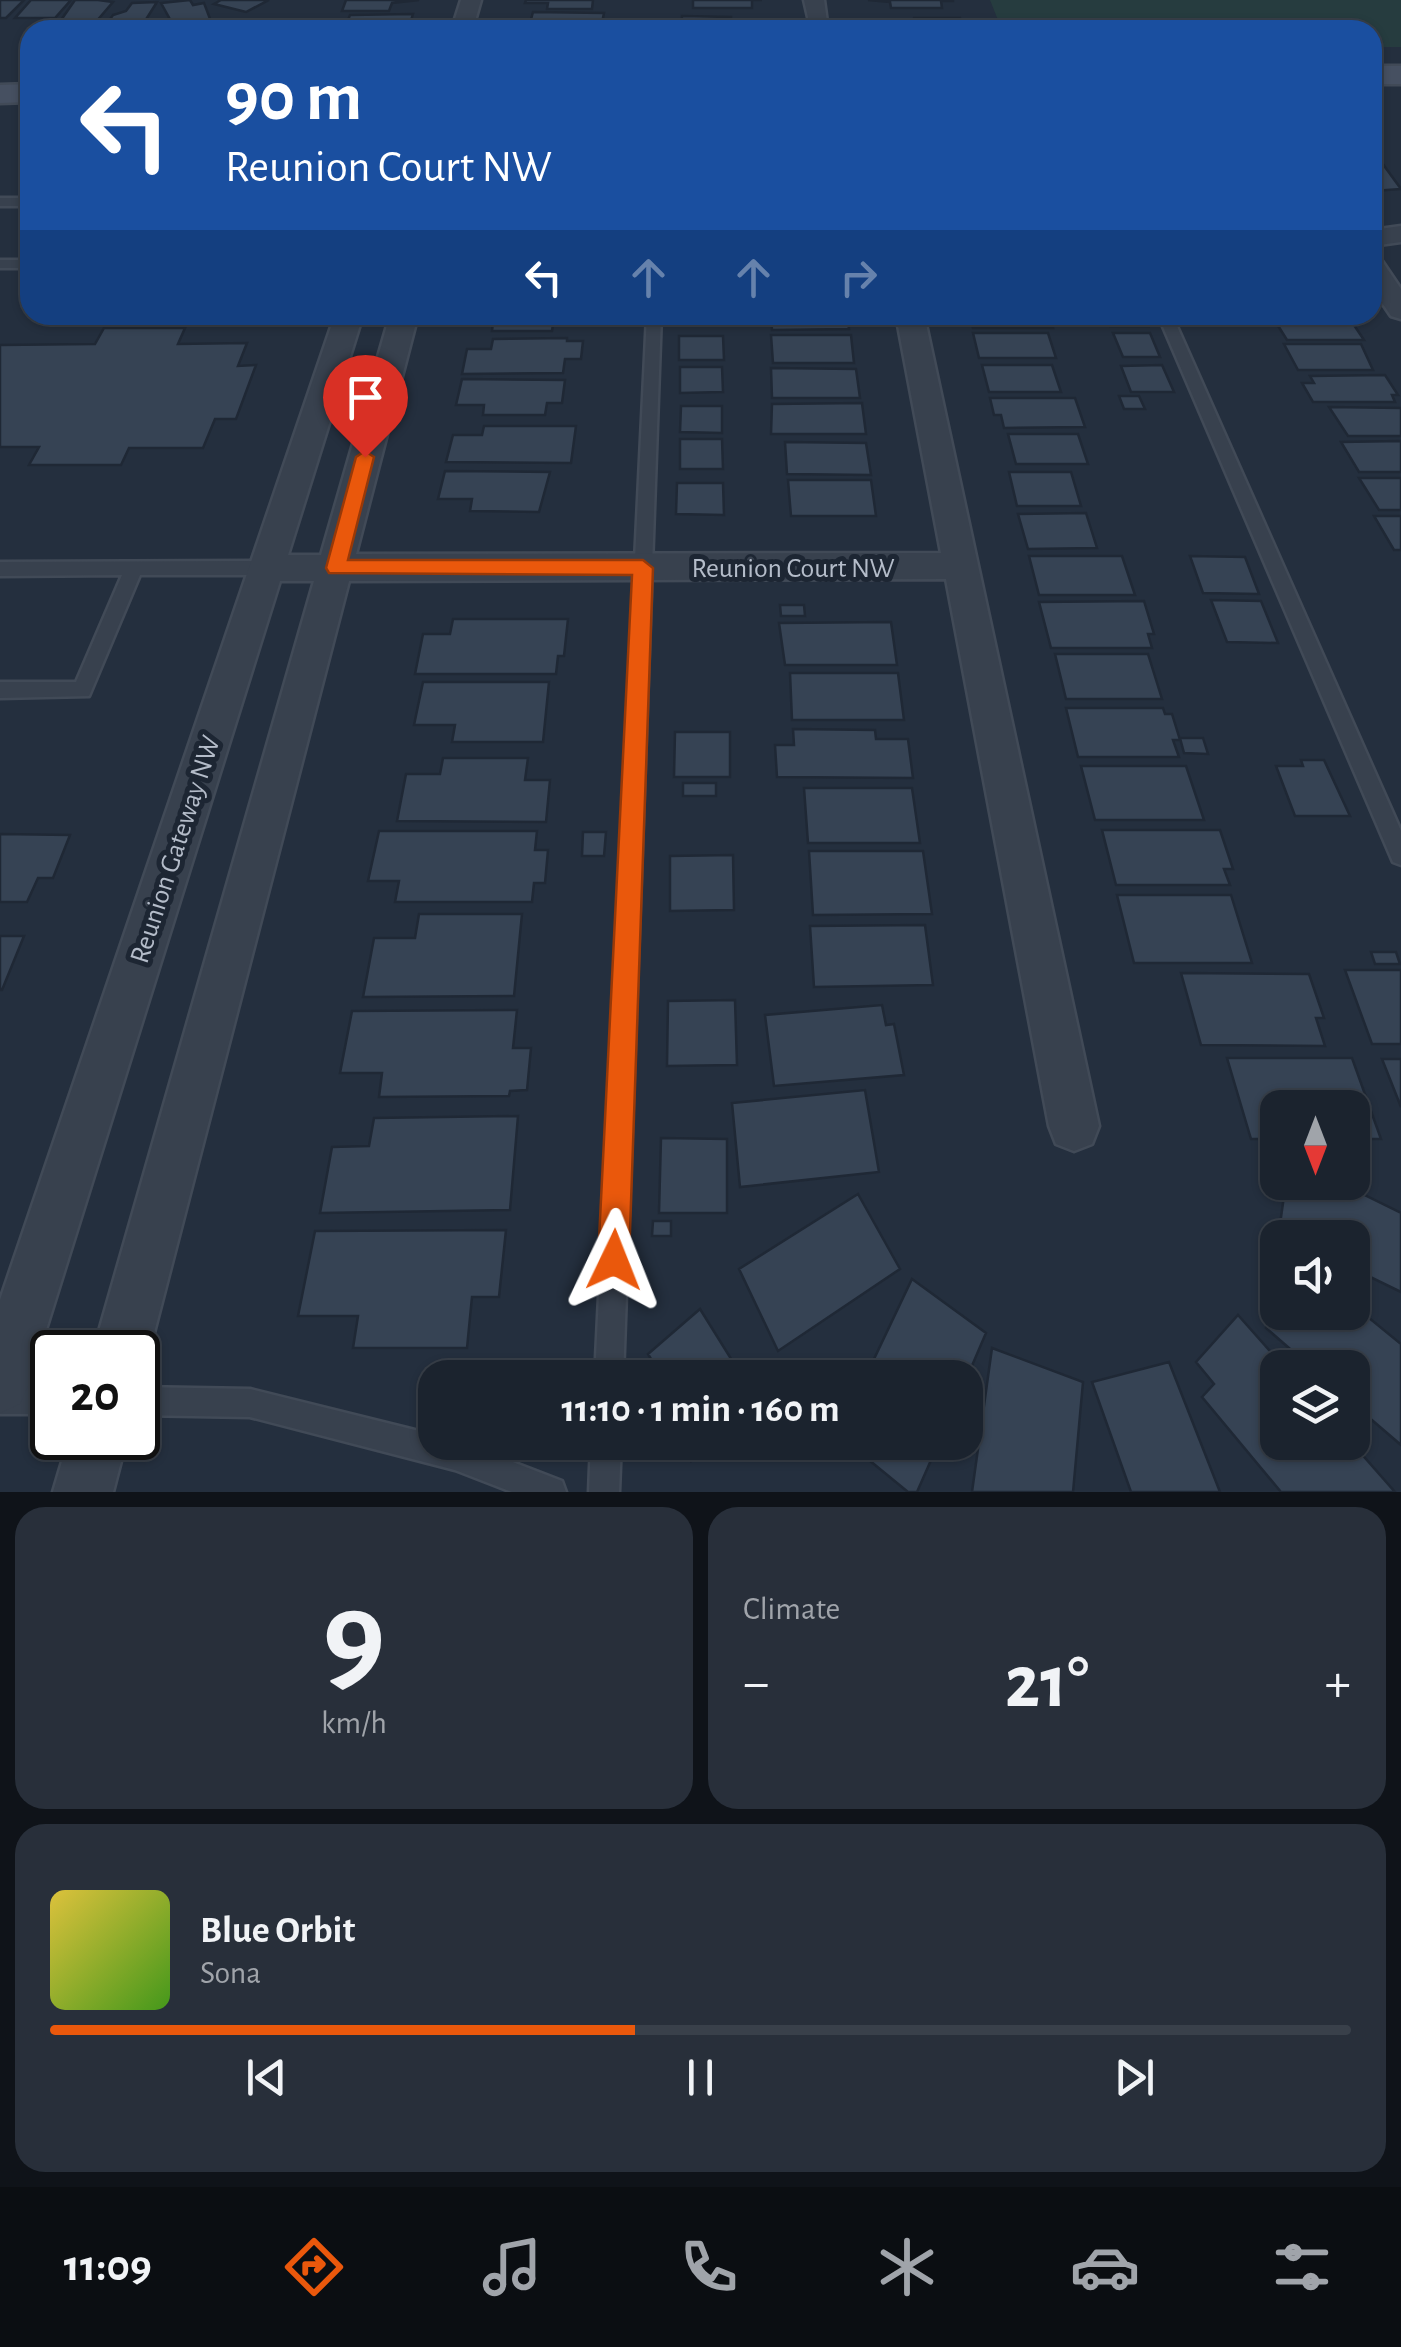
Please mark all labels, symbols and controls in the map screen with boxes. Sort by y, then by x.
icon: left [60,60,190,190]
text: 90 m [225,63,362,133]
text: Reunion Court NW [225,145,552,190]
icon: left [516,250,571,305]
icon: ahead [621,250,676,305]
icon: ahead [726,250,781,305]
icon: right [831,250,886,305]
pin [323,355,408,458]
icon: arrive [338,370,393,425]
street label: Reunion Court NW [691,555,895,583]
street label: Reunion Gateway NW [126,732,226,967]
north arrow [1260,1090,1370,1200]
map controls [1260,1090,1370,1460]
position arrow [562,1208,666,1312]
button: sound [1260,1220,1370,1330]
speed limit sign: 20 [30,1330,160,1460]
button: layers [1260,1350,1370,1460]
text: 11:10 · 1 min · 160 m [561,1391,840,1429]
text: 9 [323,1574,385,1704]
text: Climate [743,1593,840,1625]
text: 21° [1005,1646,1089,1721]
text: − [743,1656,769,1711]
text: + [1325,1656,1351,1711]
text: km/h [321,1707,387,1739]
text: Blue Orbit [200,1912,355,1950]
text: Sona [200,1957,261,1989]
icon: previous [239,2050,294,2105]
icon: pause [673,2050,728,2105]
icon: next [1107,2050,1162,2105]
icon: directions [279,2232,349,2302]
icon: music [477,2232,547,2302]
icon: phone [674,2232,744,2302]
icon: climate [872,2232,942,2302]
icon: car [1070,2232,1140,2302]
icon: filters [1267,2232,1337,2302]
text: 11:09 [64,2244,152,2289]

